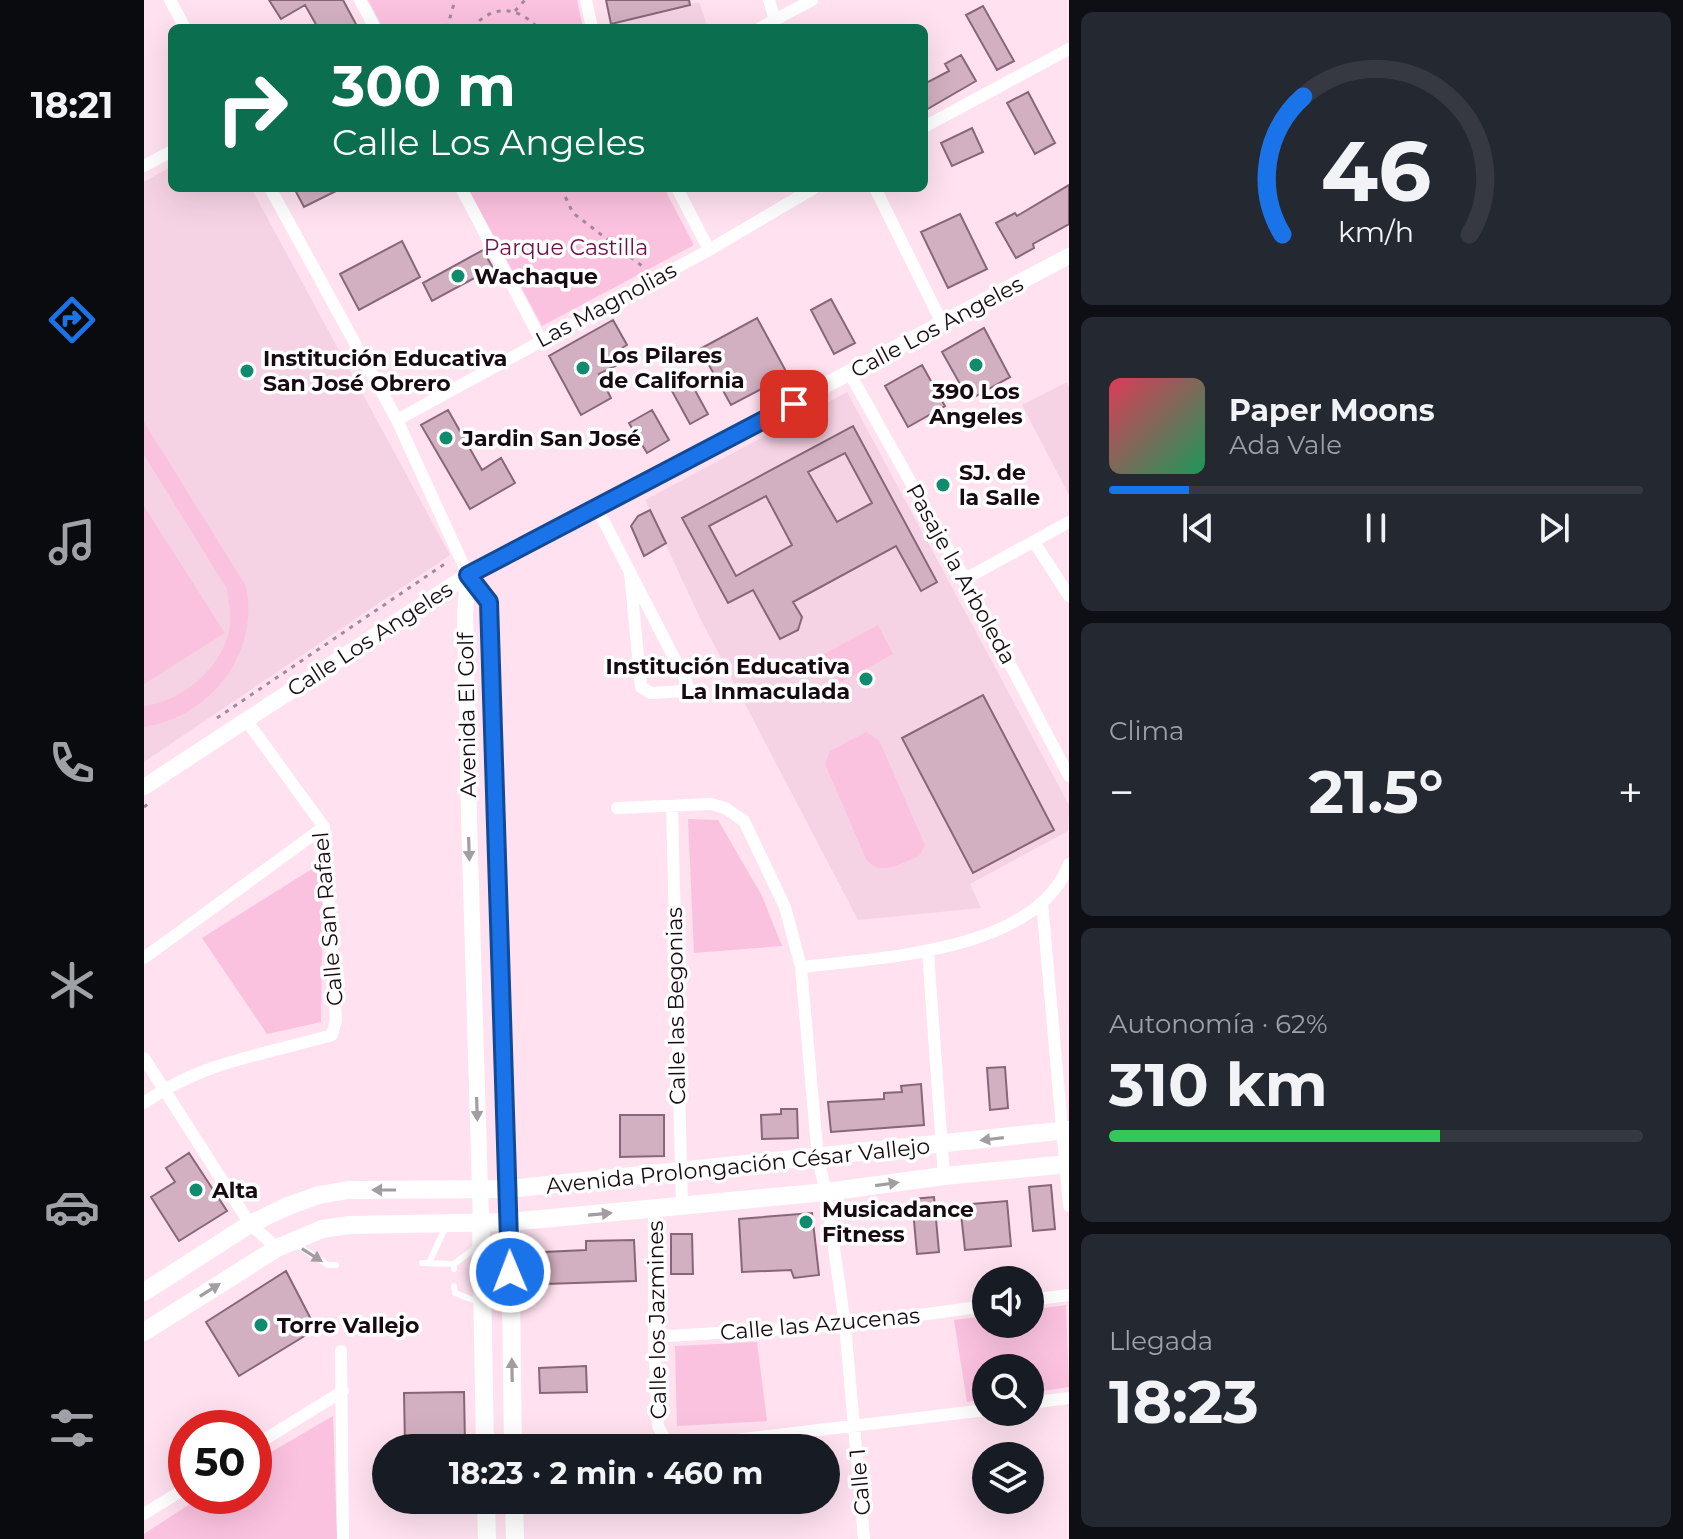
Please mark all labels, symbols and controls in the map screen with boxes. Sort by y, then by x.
text: 300 m [332,52,516,120]
icon: right [200,56,304,160]
text: 18:21 [31,83,113,127]
text: 46 [1321,119,1431,221]
text: Calle Los Angeles [332,120,645,164]
text: km/h [1338,214,1414,249]
park label: Parque Castilla [484,234,648,261]
street label: Las Magnolias [531,256,681,353]
place label: Wachaque [474,263,598,290]
marker: Wachaque [449,267,467,285]
street label: Calle Los Angeles [846,270,1028,384]
icon: directions [44,292,100,348]
place label: Los Pilares de California [599,342,745,394]
place label: Institución Educativa San José Obrero [263,345,507,397]
marker: 390 Los Angeles [967,356,985,374]
marker: Los Pilares de California [574,359,592,377]
marker: Institución Educativa San José Obrero [238,362,256,380]
pin [760,370,828,438]
place label: 390 Los Angeles [928,378,1023,430]
icon: arrive [772,382,816,426]
text: Paper Moons [1229,392,1435,429]
place label: Jardin San José [461,425,641,452]
marker: Jardin San José [437,429,455,447]
text: Ada Vale [1229,429,1342,461]
place label: SJ. de la Salle [959,459,1040,511]
marker: SJ. de la Salle [934,476,952,494]
street label: Pasaje la Arboleda [900,479,1022,669]
icon: previous [1176,506,1220,550]
icon: pause [1354,506,1398,550]
icon: next [1532,506,1576,550]
icon: music [44,514,100,570]
street label: Calle Los Angeles [282,575,458,702]
street label: Avenida El Golf [452,631,482,798]
place label: Institución Educativa La Inmaculada [606,653,850,705]
marker: Institución Educativa La Inmaculada [857,670,875,688]
text: Clima [1109,715,1184,747]
icon: phone [44,735,100,791]
text: 21.5° [1308,755,1444,828]
text: − [1109,765,1134,819]
text: + [1618,765,1643,819]
street label: Calle San Rafael [307,831,349,1007]
one-way arrow [463,837,476,862]
street label: Calle las Begonias [661,907,691,1105]
icon: climate [44,957,100,1013]
text: Autonomía · 62% [1109,1008,1328,1040]
text: 310 km [1109,1048,1328,1121]
one-way arrow [470,1097,483,1122]
street label: Avenida Prolongación César Vallejo [545,1132,931,1200]
one-way arrow [979,1133,1004,1146]
place label: Alta [211,1177,258,1204]
one-way arrow [874,1177,899,1190]
icon: car [44,1179,100,1235]
marker: Alta [187,1181,205,1199]
one-way arrow [371,1184,396,1196]
place label: Musicadance Fitness [822,1196,974,1248]
one-way arrow [588,1207,613,1220]
marker: Musicadance Fitness [797,1213,815,1231]
street label: Calle los Jazmines [642,1220,672,1420]
position arrow [468,1230,552,1314]
one-way arrow [302,1248,323,1263]
map controls [972,1266,1044,1514]
button: sound [972,1266,1044,1338]
one-way arrow [199,1284,221,1298]
street label: Calle las Azucenas [719,1302,921,1346]
place label: Torre Vallejo [277,1312,420,1339]
marker: Torre Vallejo [252,1316,270,1334]
text: Llegada [1109,1325,1213,1357]
button: search [972,1354,1044,1426]
one-way arrow [505,1357,518,1382]
text: 18:23 [1109,1365,1259,1438]
icon: filters [44,1400,100,1456]
speed limit sign: 50 [168,1410,272,1514]
button: layers [972,1442,1044,1514]
street label: Calle 1 [844,1447,876,1517]
text: 18:23 · 2 min · 460 m [449,1455,763,1492]

